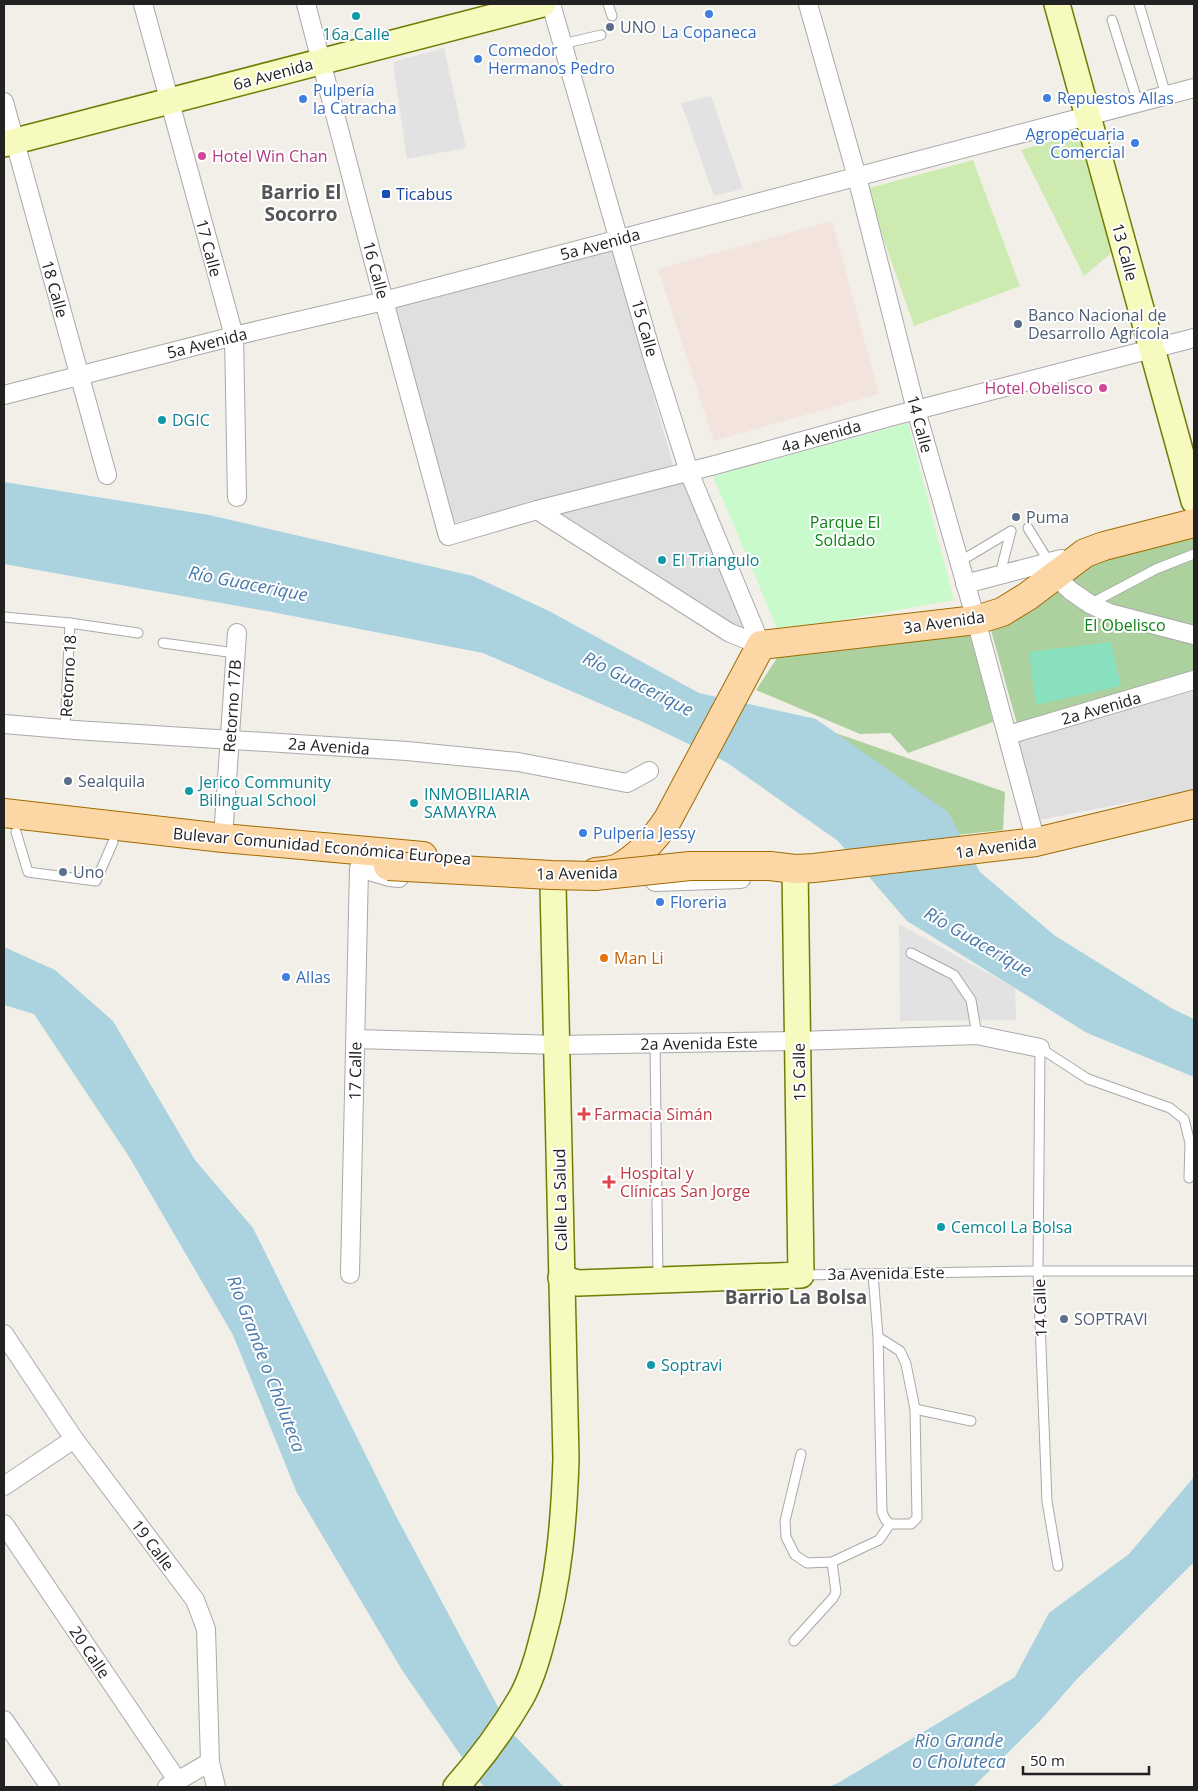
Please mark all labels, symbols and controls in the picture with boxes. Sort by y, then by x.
marker: La Copaneca [703,8,715,20]
marker: 16a Calle [350,10,362,22]
place label: UNO [620,16,656,38]
marker: UNO [604,21,616,33]
place label: La Copaneca [661,21,757,43]
place label: 16a Calle [322,23,390,45]
place label: Comedor Hermanos Pedro [488,39,615,79]
street label: 6a Avenida [231,53,315,95]
marker: Comedor Hermanos Pedro [472,53,484,65]
place label: Pulpería la Catracha [313,79,397,119]
place label: Repuestos Allas [1057,87,1174,109]
marker: Repuestos Allas [1041,92,1053,104]
marker: Pulpería la Catracha [297,93,309,105]
place label: Agropecuaria Comercial [1025,123,1125,163]
marker: Agropecuaria Comercial [1129,137,1141,149]
place label: Hotel Win Chan [212,145,328,167]
marker: Hotel Win Chan [196,150,208,162]
district label: Barrio El Socorro [261,179,341,227]
place label: Ticabus [396,183,453,205]
marker: Ticabus [380,188,392,200]
street label: 17 Calle [191,217,227,279]
street label: 13 Calle [1107,221,1143,283]
street label: 5a Avenida [558,223,642,265]
street label: 16 Calle [358,239,394,301]
street label: 18 Calle [36,258,74,320]
street label: 15 Calle [626,297,664,359]
place label: Banco Nacional de Desarrollo Agrícola [1028,304,1169,344]
marker: Banco Nacional de Desarrollo Agrícola [1012,318,1024,330]
street label: 5a Avenida [165,322,249,364]
place label: Hotel Obelisco [984,377,1093,399]
marker: Hotel Obelisco [1097,382,1109,394]
street label: 14 Calle [902,393,938,455]
place label: DGIC [172,409,210,431]
marker: DGIC [156,414,168,426]
street label: 4a Avenida [779,414,863,458]
place label: Puma [1026,506,1069,528]
park label: Parque El Soldado [810,511,880,551]
marker: Puma [1010,511,1022,523]
place label: El Triangulo [672,549,759,571]
marker: El Triangulo [656,554,668,566]
water label: Río Guacerique [187,560,310,606]
street label: 3a Avenida [902,605,986,639]
park label: El Obelisco [1084,614,1166,636]
street label: Retorno 18 [55,634,81,718]
water label: Río Guacerique [579,645,698,721]
street label: Retorno 17B [218,659,246,753]
street label: 2a Avenida [1059,686,1143,730]
street label: 2a Avenida [287,732,371,760]
place label: Sealquila [78,770,145,792]
place label: Jerico Community Bilingual School [197,771,332,811]
marker: Sealquila [62,775,74,787]
place label: INMOBILIARIA SAMAYRA [424,783,530,823]
marker: Jerico Community Bilingual School [183,785,195,797]
marker: INMOBILIARIA SAMAYRA [408,797,420,809]
street label: Bulevar Comunidad Económica Europea [172,822,472,870]
place label: Pulpería Jessy [593,822,696,844]
marker: Pulpería Jessy [577,827,589,839]
street label: 1a Avenida [954,830,1038,864]
place label: Uno [73,861,104,883]
street label: 1a Avenida [536,861,618,885]
marker: Uno [57,866,69,878]
place label: Floreria [670,891,727,913]
marker: Floreria [654,896,666,908]
water label: Río Guacerique [920,901,1037,982]
place label: Man Li [614,947,664,969]
marker: Man Li [598,952,610,964]
place label: Allas [296,966,331,988]
marker: Allas [280,971,292,983]
street label: 2a Avenida Este [640,1031,758,1055]
street label: 17 Calle [343,1042,367,1100]
street label: 15 Calle [787,1043,811,1101]
place label: Farmacia Simán [594,1103,712,1125]
marker: Farmacia Simán [578,1108,590,1120]
street label: Calle La Salud [548,1148,572,1252]
place label: Hospital y Clínicas San Jorge [620,1162,750,1202]
marker: Hospital y Clínicas San Jorge [602,1175,616,1189]
place label: Cemcol La Bolsa [951,1216,1072,1238]
marker: Cemcol La Bolsa [935,1221,947,1233]
street label: 3a Avenida Este [827,1261,945,1285]
water label: Río Grande o Choluteca [222,1272,312,1456]
street label: 14 Calle [1028,1278,1052,1338]
district label: Barrio La Bolsa [725,1284,867,1310]
place label: SOPTRAVI [1074,1308,1148,1330]
marker: SOPTRAVI [1058,1313,1070,1325]
place label: Soptravi [661,1354,722,1376]
marker: Soptravi [645,1359,657,1371]
street label: 19 Calle [127,1515,179,1575]
street label: 20 Calle [65,1622,115,1682]
water label: Rio Grande o Choluteca [912,1728,1006,1773]
scale bar [1023,1744,1149,1776]
text: 50 m [1030,1750,1065,1770]

